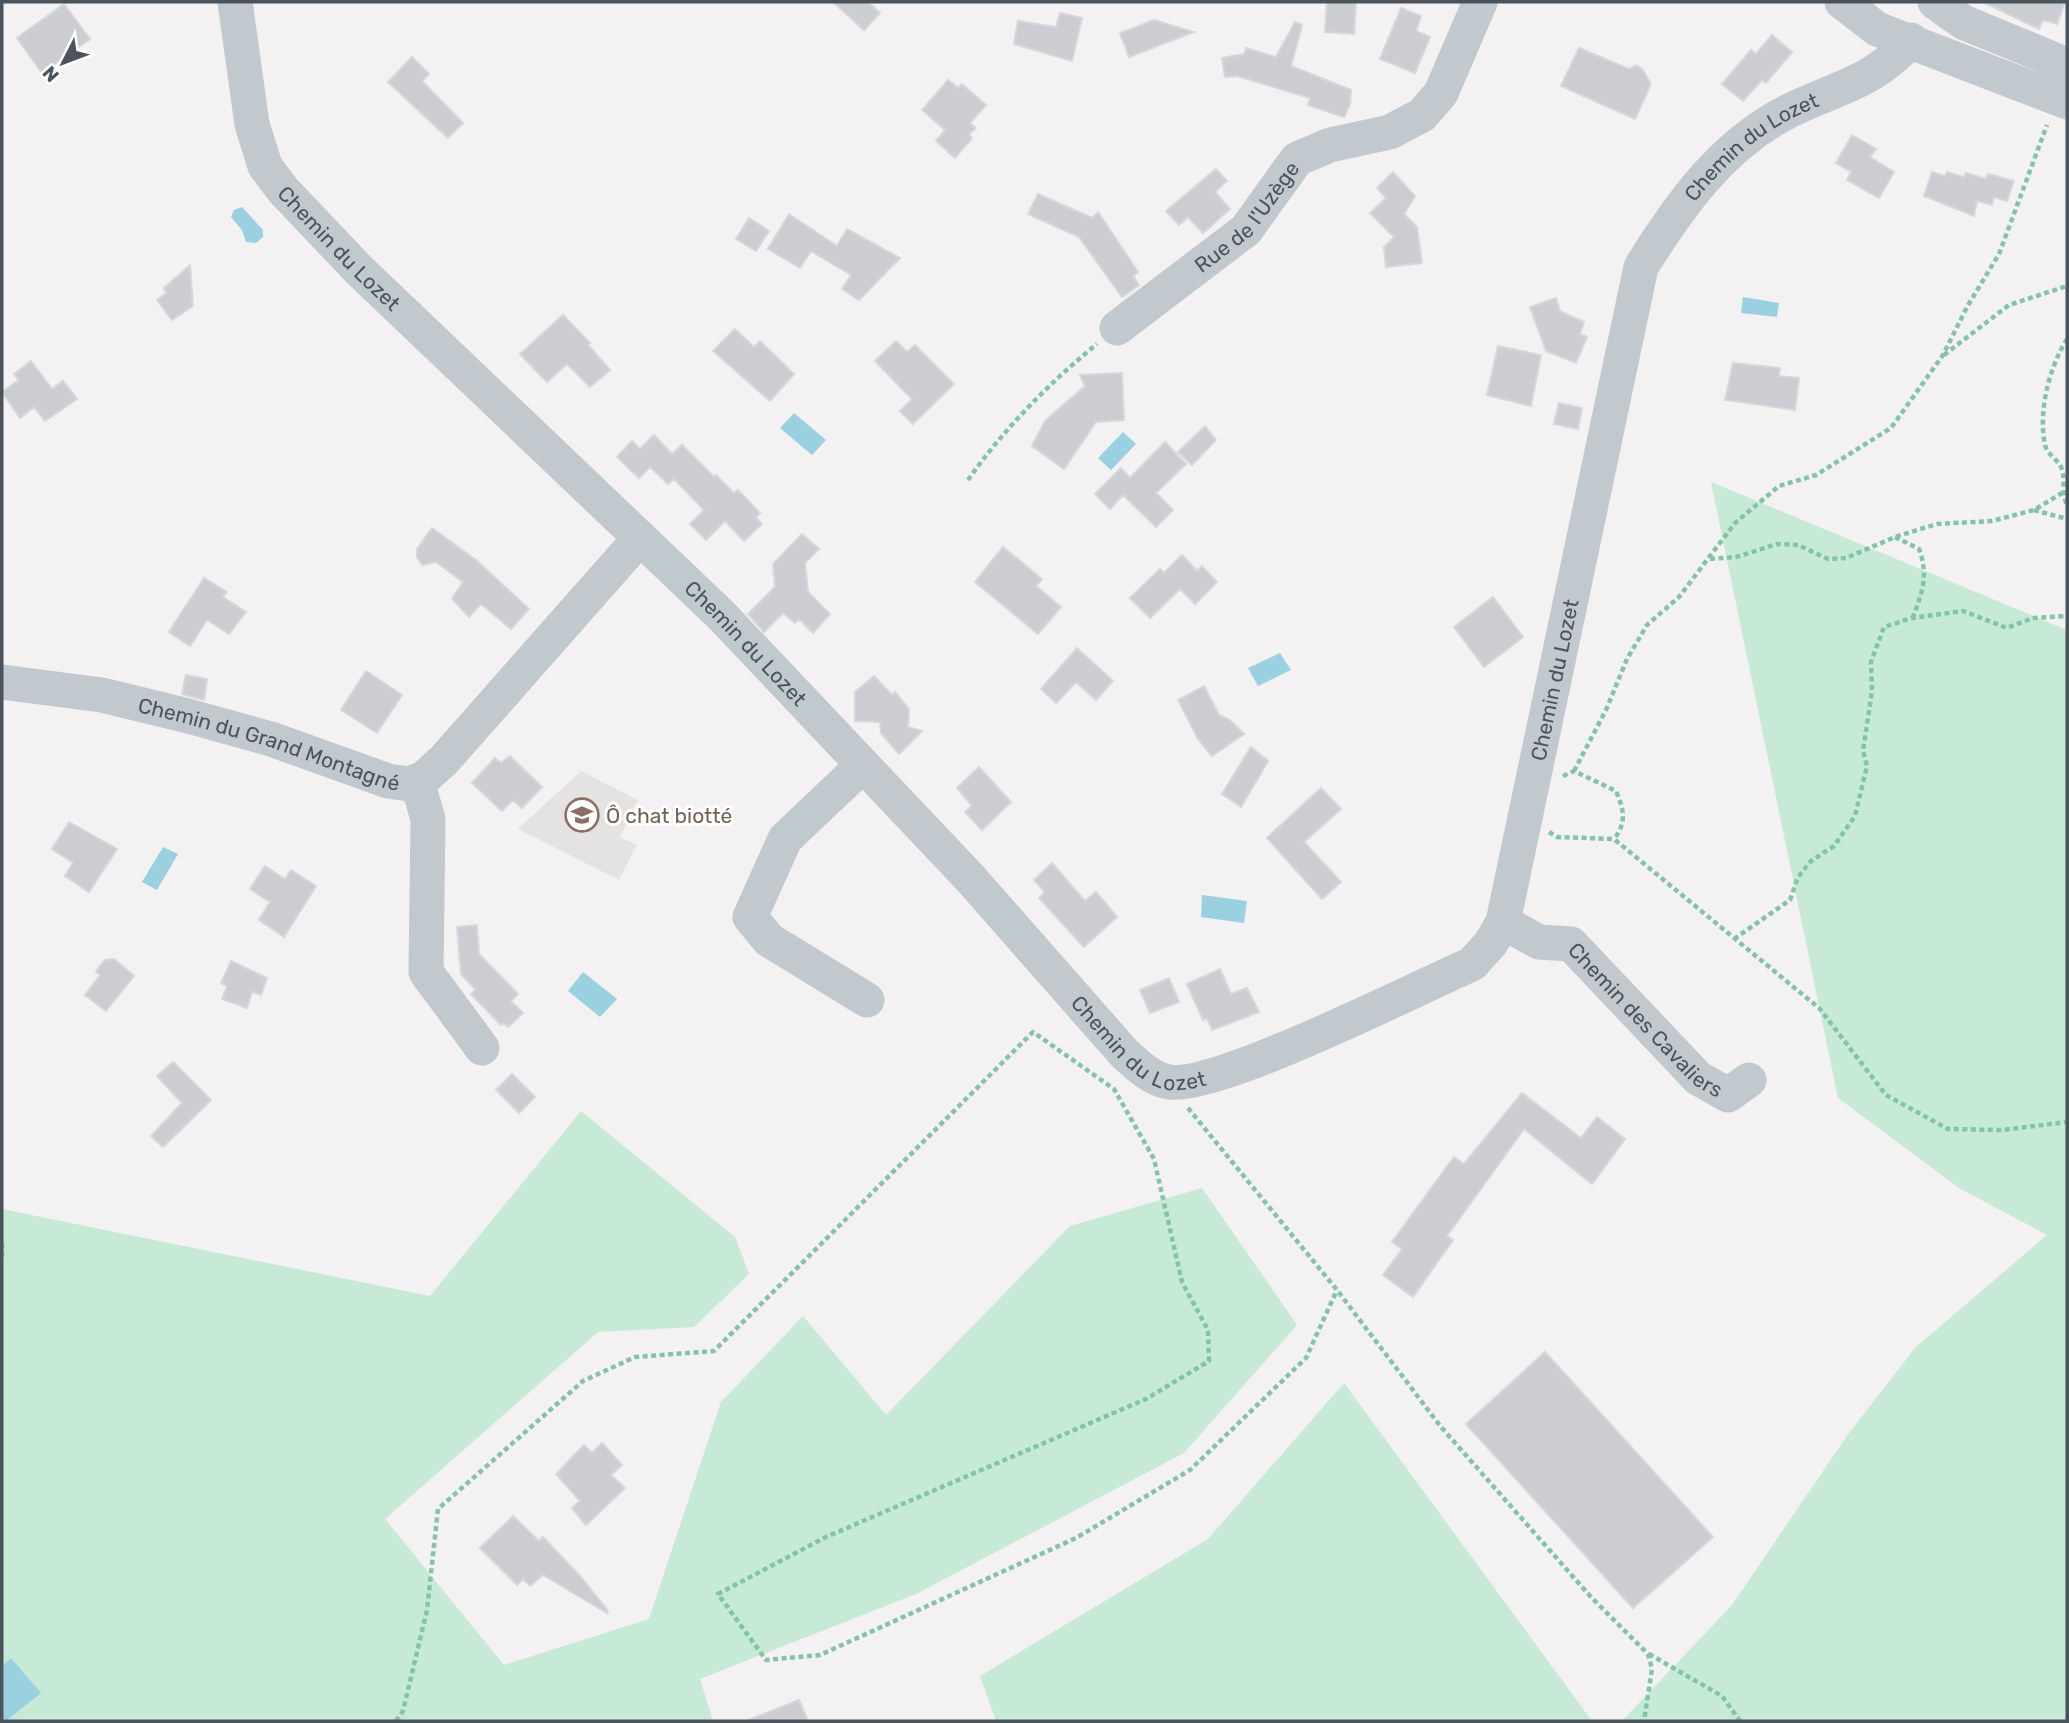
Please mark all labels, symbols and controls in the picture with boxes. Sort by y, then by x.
north arrow [28,28,98,98]
text: N [38,61,64,87]
street label: Chemin du Lozet [1678,87,1822,206]
street label: Rue de l'Uzège [1189,156,1304,277]
street label: Chemin du Lozet [273,180,406,315]
street label: Chemin du Lozet [680,575,812,711]
street label: Chemin du Lozet [1525,597,1583,763]
street label: Chemin du Grand Montagné [136,692,401,795]
school or university icon: Ô chat biotté [563,796,601,834]
place label: Ô chat biotté [606,803,732,828]
street label: Chemin des Cavaliers [1563,937,1727,1102]
street label: Chemin du Lozet [1066,990,1208,1095]

